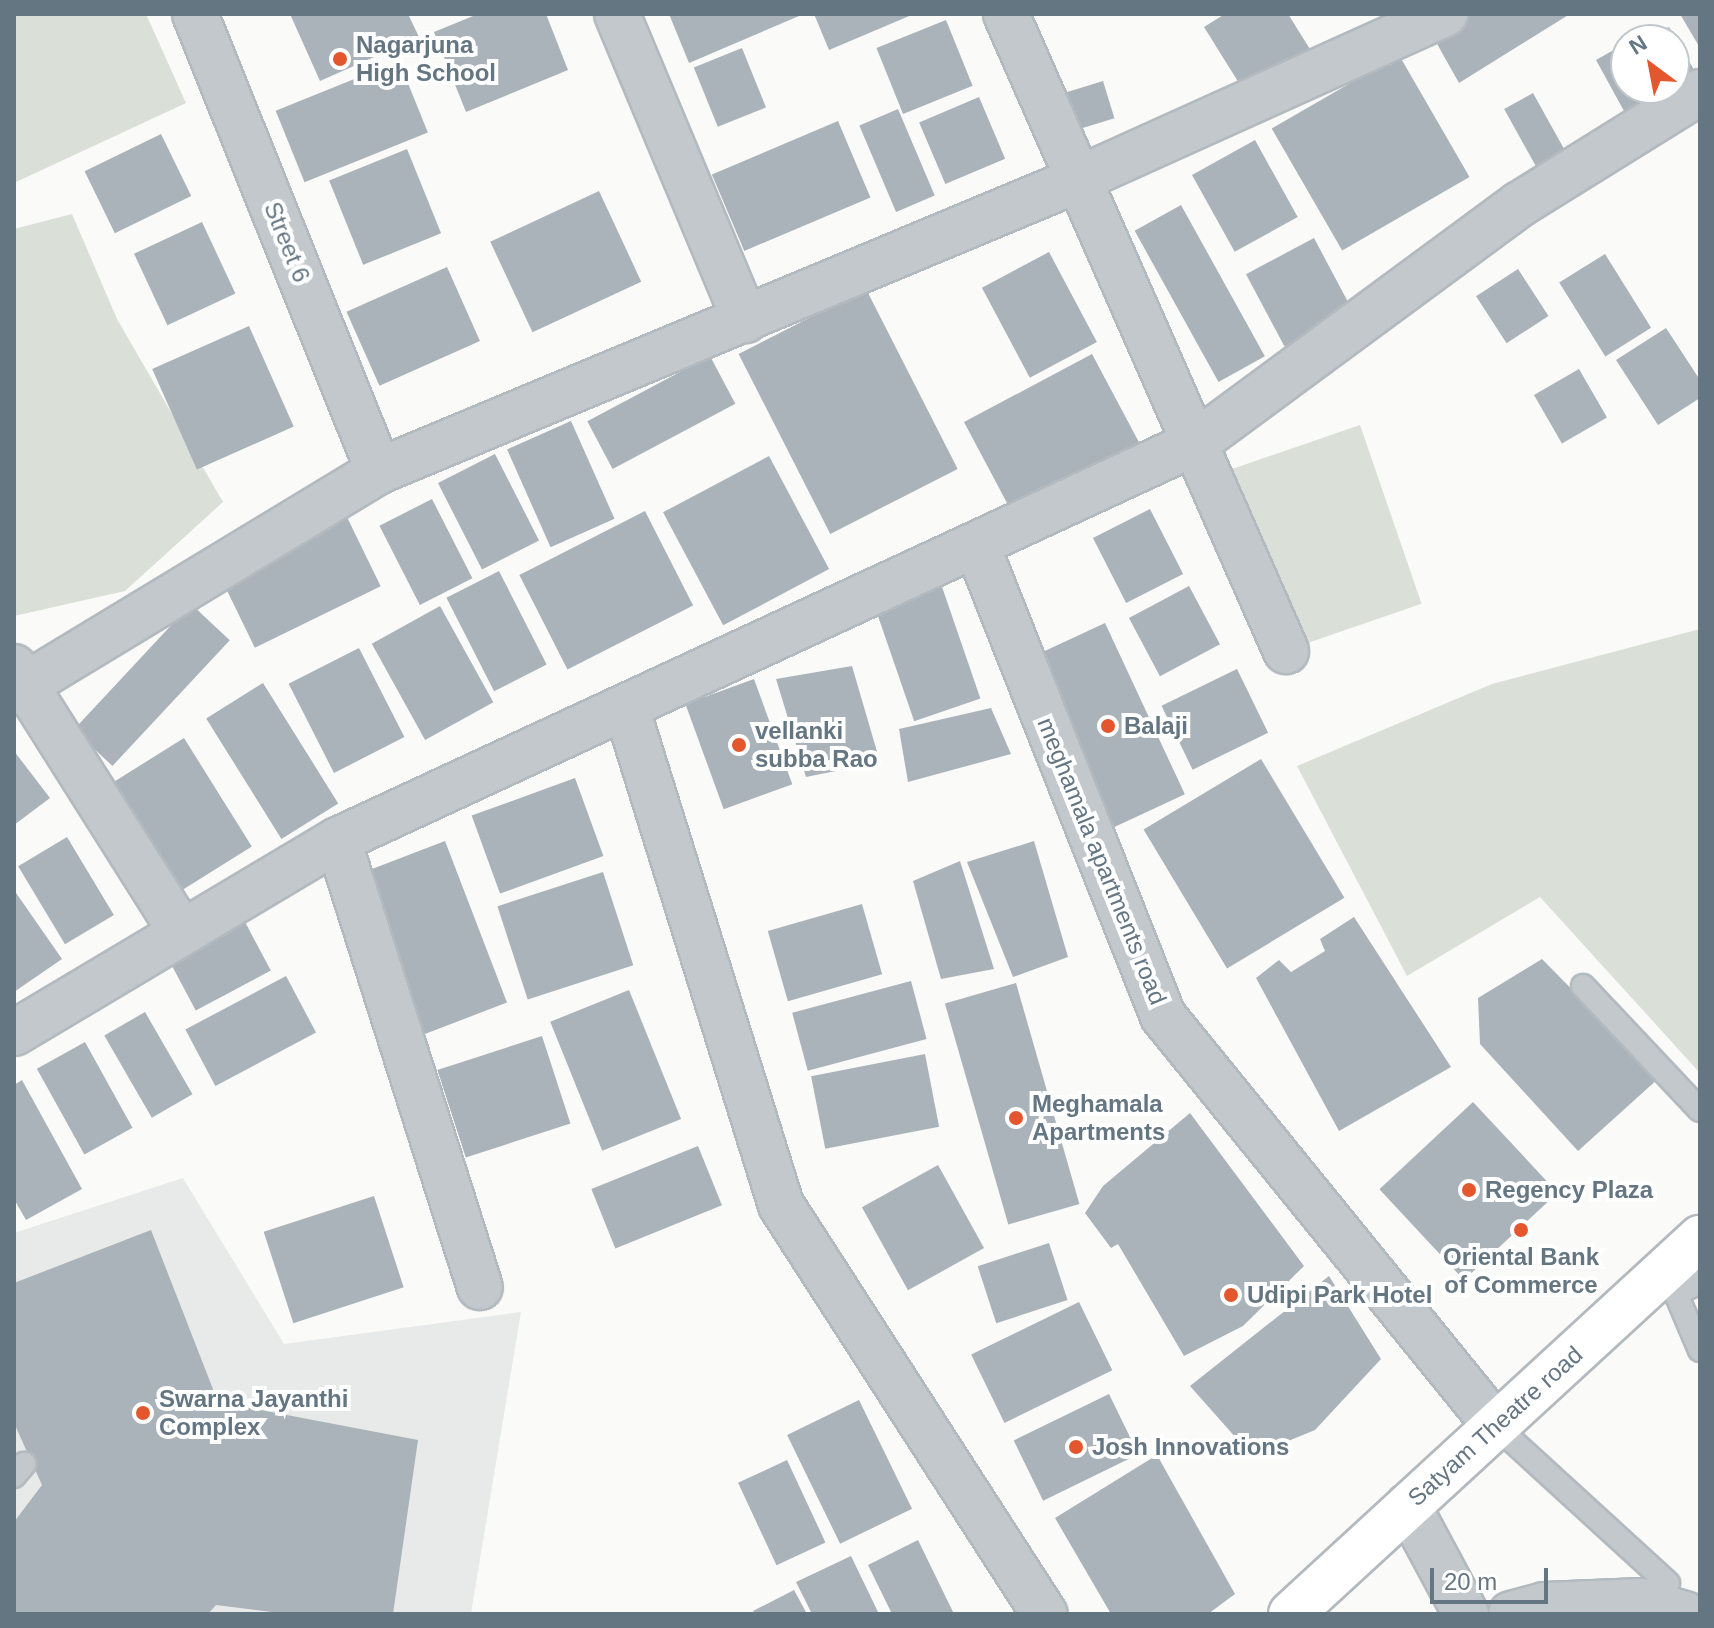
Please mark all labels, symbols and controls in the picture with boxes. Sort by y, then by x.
north arrow [1610,24,1690,104]
text: N [1625,30,1651,60]
place label: Nagarjuna High School [356,31,496,87]
marker: Nagarjuna High School [331,50,349,68]
street label: Street 6 [258,198,316,286]
place label: Balaji [1124,712,1188,740]
street label: meghamala apartments road [1031,713,1173,1009]
place label: vellanki subba Rao [755,717,878,773]
marker: Balaji [1099,717,1117,735]
marker: vellanki subba Rao [730,736,748,754]
place label: Meghamala Apartments [1032,1090,1165,1146]
marker: Meghamala Apartments [1007,1109,1025,1127]
place label: Regency Plaza [1485,1176,1653,1204]
marker: Regency Plaza [1460,1181,1478,1199]
marker: Oriental Bank of Commerce [1512,1221,1530,1239]
place label: Oriental Bank of Commerce [1443,1243,1599,1299]
place label: Udipi Park Hotel [1247,1281,1432,1309]
marker: Udipi Park Hotel [1222,1286,1240,1304]
street label: Satyam Theatre road [1402,1340,1588,1512]
place label: Swarna Jayanthi Complex [159,1385,348,1441]
marker: Swarna Jayanthi Complex [134,1404,152,1422]
place label: Josh Innovations [1092,1433,1289,1461]
marker: Josh Innovations [1067,1438,1085,1456]
scale bar [1434,1552,1552,1602]
text: 20 m [1444,1568,1497,1595]

